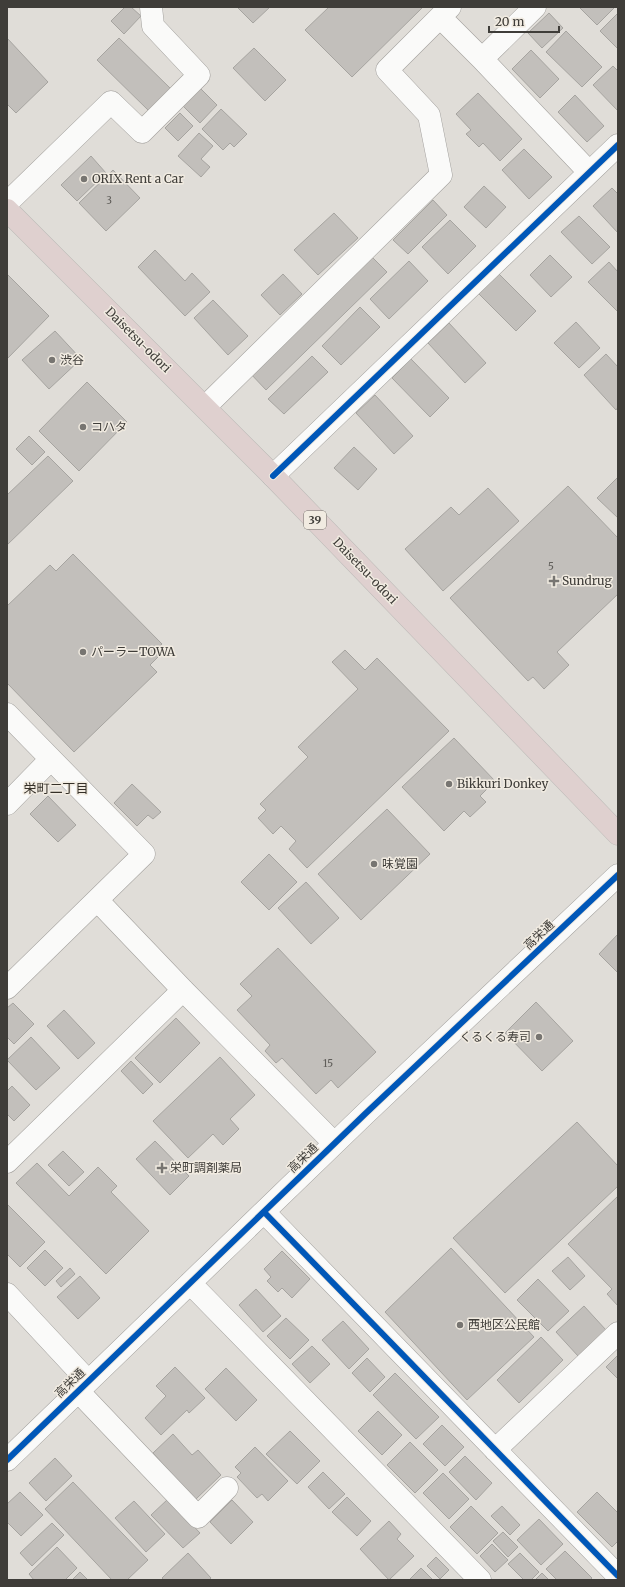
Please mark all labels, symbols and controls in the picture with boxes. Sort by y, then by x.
scale bar [489,8,559,34]
text: 20 m [495,14,524,29]
place label: ORIX Rent a Car [92,171,184,186]
marker: ORIX Rent a Car [79,174,89,184]
house number: 3 [106,194,112,207]
street label: Daisetsu-odori [103,304,174,376]
place label: 渋谷 [60,352,84,367]
marker: 渋谷 [47,355,57,365]
place label: コハタ [91,419,127,434]
marker: コハタ [78,422,88,432]
road number: 39 [304,511,326,529]
street label: Daisetsu-odori [330,534,401,607]
house number: 5 [548,560,554,573]
place label: Sundrug [562,573,612,588]
marker: Sundrug [549,576,559,586]
place label: パーラーTOWA [91,644,176,659]
marker: パーラーTOWA [78,647,88,657]
place label: Bikkuri Donkey [457,776,548,791]
marker: Bikkuri Donkey [444,779,454,789]
district label: 栄町二丁目 [23,780,89,797]
place label: 味覚園 [382,856,418,871]
marker: 味覚園 [369,859,379,869]
street label: 高栄通 [520,917,557,952]
place label: くるくる寿司 [459,1029,531,1044]
marker: くるくる寿司 [534,1032,544,1042]
house number: 15 [323,1057,333,1070]
street label: 高栄通 [284,1140,321,1176]
place label: 栄町調剤薬局 [170,1160,242,1175]
marker: 栄町調剤薬局 [157,1163,167,1173]
place label: 西地区公民館 [468,1317,540,1332]
marker: 西地区公民館 [455,1320,465,1330]
street label: 高栄通 [51,1365,88,1401]

